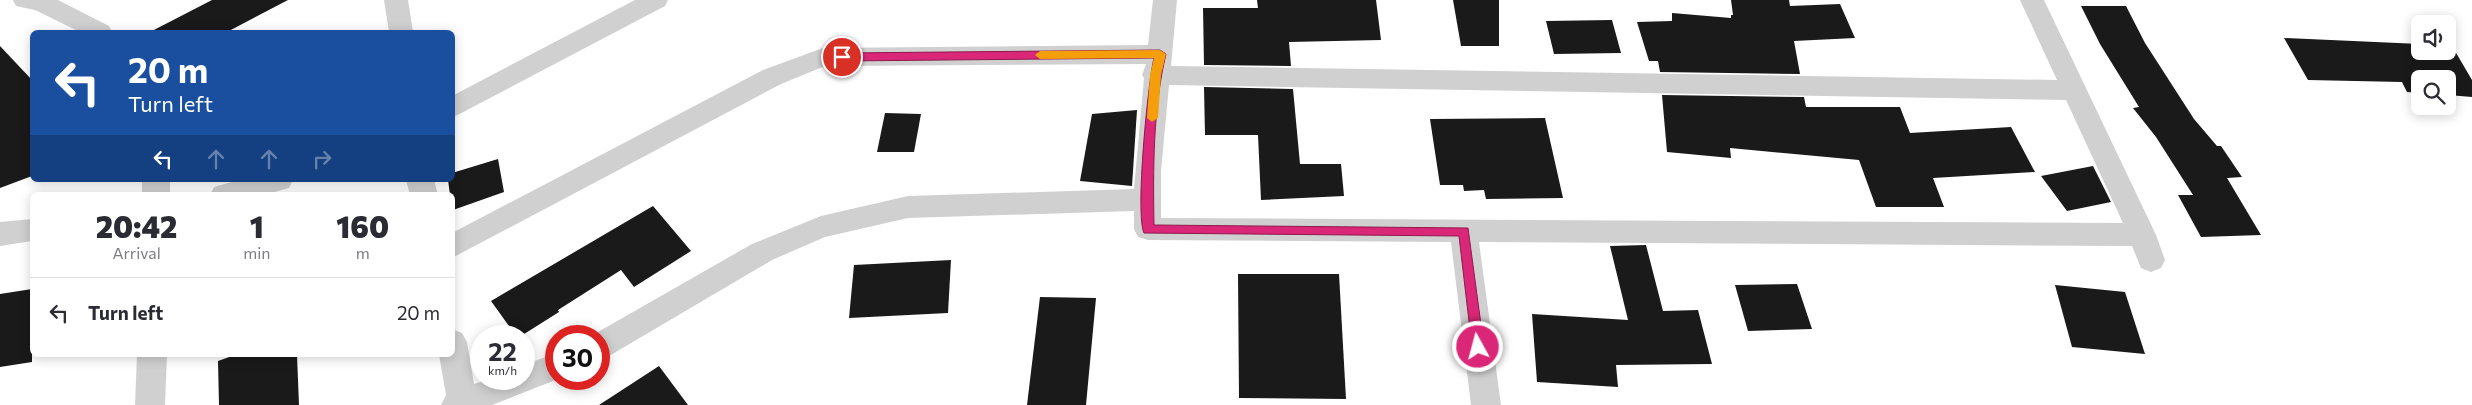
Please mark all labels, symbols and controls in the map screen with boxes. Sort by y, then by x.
map controls [2411,15,2456,115]
button: sound [2411,15,2456,60]
pin [821,36,863,78]
icon: arrive [828,43,856,71]
text: 20 m [128,47,208,90]
icon: left [45,50,110,115]
button: search [2411,70,2456,115]
text: Turn left [128,90,213,117]
icon: left [149,145,177,173]
icon: ahead [202,145,230,173]
icon: ahead [255,145,283,173]
icon: right [308,145,336,173]
text: 20:42 [96,207,177,244]
text: 1 [250,207,264,244]
text: 160 [336,207,389,244]
text: Arrival [112,243,161,262]
text: min [243,243,270,262]
text: m [356,243,370,262]
icon: left [45,299,73,327]
text: Turn left [88,301,163,324]
text: 20 m [397,301,440,324]
position arrow [1451,320,1503,372]
speed limit sign: 30 [545,325,610,390]
text: 22 [488,336,517,366]
text: km/h [488,363,517,377]

